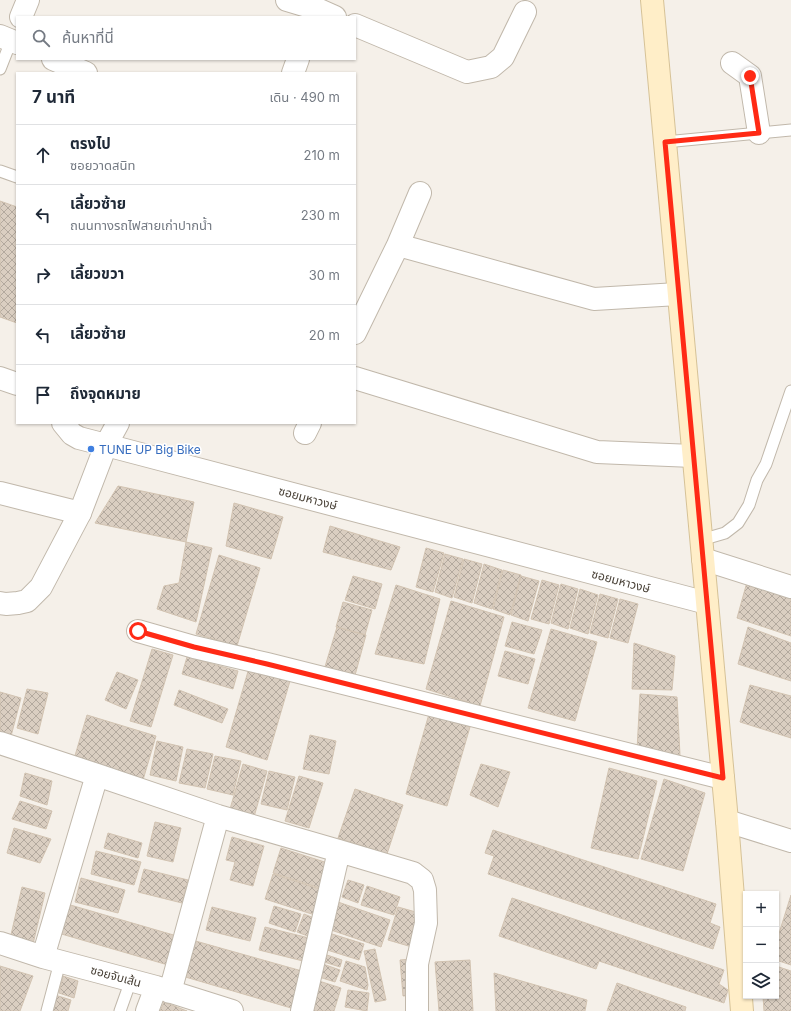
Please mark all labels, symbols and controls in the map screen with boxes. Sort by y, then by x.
search box [16,16,356,60]
icon: search [30,27,52,49]
text: ค้นหาที่นี่ [62,28,114,47]
route end [741,67,759,85]
text: 7 นาที [32,87,75,107]
text: เดิน · 490 m [270,89,340,105]
text: ตรงไป [70,134,111,153]
icon: ahead [32,144,54,166]
text: 210 m [304,147,340,163]
text: ซอยวาดสนิท [70,157,135,173]
text: เลี้ยวซ้าย [70,194,126,213]
icon: left [32,204,54,226]
text: 230 m [301,207,340,223]
text: ถนนทางรถไฟสายเก่าปากน้ำ [70,217,212,233]
icon: right [32,264,54,286]
text: เลี้ยวขวา [70,264,124,283]
text: 30 m [309,267,340,283]
icon: left [32,324,54,346]
text: เลี้ยวซ้าย [70,324,126,343]
text: 20 m [309,327,340,343]
icon: arrive [32,384,54,406]
text: ถึงจุดหมาย [70,384,141,403]
place label: TUNE UP Big Bike [99,442,201,457]
marker: TUNE UP Big Bike [86,444,96,454]
street label: ซอยมหาวงษ์ [277,483,339,513]
street label: ซอยมหาวงษ์ [590,566,652,596]
route start [129,622,147,640]
map controls [743,891,779,999]
button: + [743,891,779,927]
button: − [743,927,779,963]
street label: ซอยจับเส้น [89,962,143,990]
button: layers [743,963,779,999]

